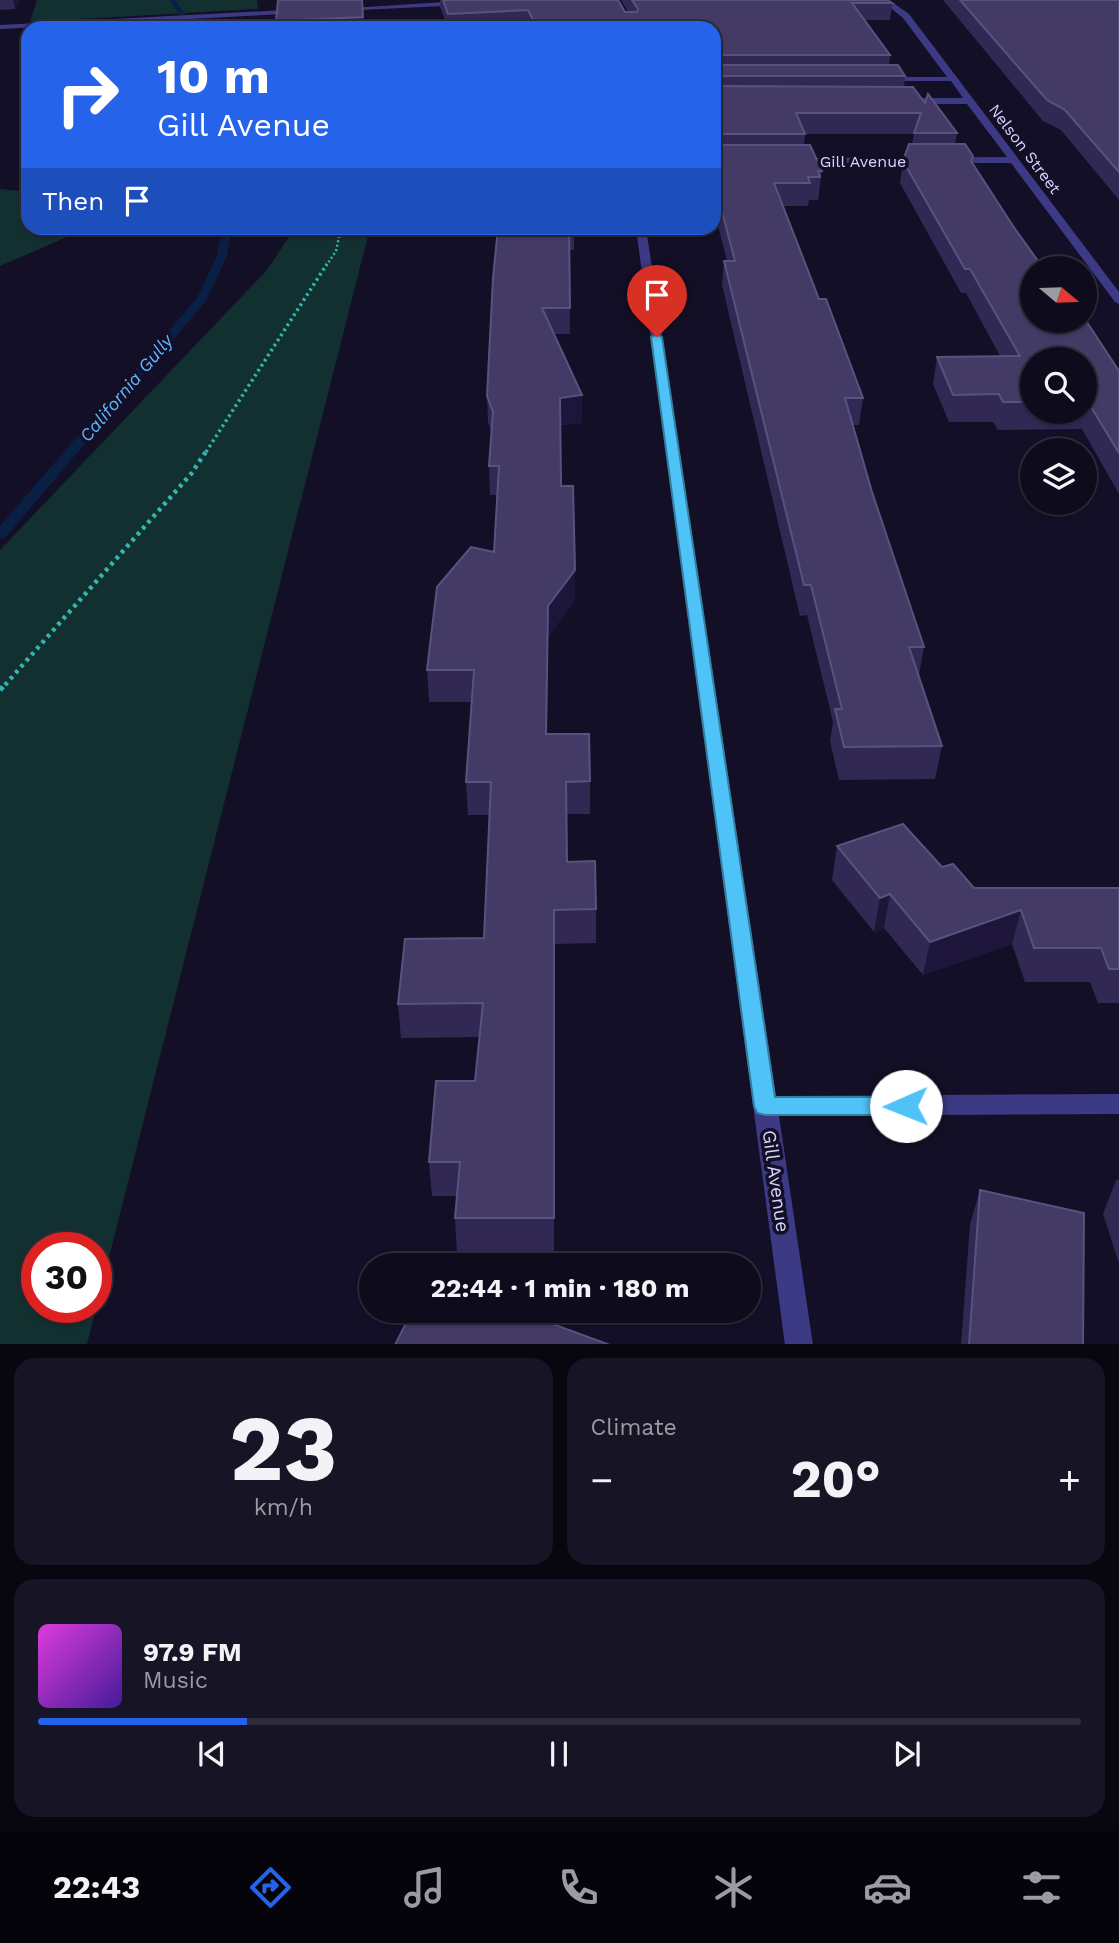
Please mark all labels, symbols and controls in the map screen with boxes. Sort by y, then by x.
text: 10 m [157,47,270,105]
icon: right [42,49,133,140]
street label: Nelson Street [985,100,1065,198]
text: Gill Avenue [157,106,330,144]
street label: Gill Avenue [820,152,906,171]
icon: arrive [118,182,156,220]
text: Then [42,186,104,216]
north arrow [1020,256,1097,332]
map controls [1020,256,1097,515]
pin [627,265,687,337]
icon: arrive [638,276,676,314]
water label: California Gully [75,329,178,446]
button: search [1020,347,1097,424]
button: layers [1020,438,1097,515]
position arrow [869,1069,943,1143]
street label: Gill Avenue [757,1129,795,1233]
speed limit sign: 30 [21,1232,112,1323]
text: 22:44 · 1 min · 180 m [431,1273,689,1303]
text: 23 [229,1395,337,1502]
text: Climate [591,1414,677,1441]
text: 20° [791,1449,881,1510]
text: − [591,1458,613,1502]
text: + [1058,1458,1081,1502]
text: km/h [254,1494,313,1521]
text: 97.9 FM [143,1637,242,1667]
text: Music [143,1667,208,1694]
icon: previous [193,1735,231,1773]
icon: pause [540,1735,578,1773]
icon: next [888,1735,926,1773]
icon: directions [246,1863,295,1912]
icon: music [400,1863,449,1912]
icon: phone [554,1863,603,1912]
icon: climate [709,1863,758,1912]
icon: car [863,1863,912,1912]
icon: filters [1017,1863,1066,1912]
text: 22:43 [53,1868,140,1906]

